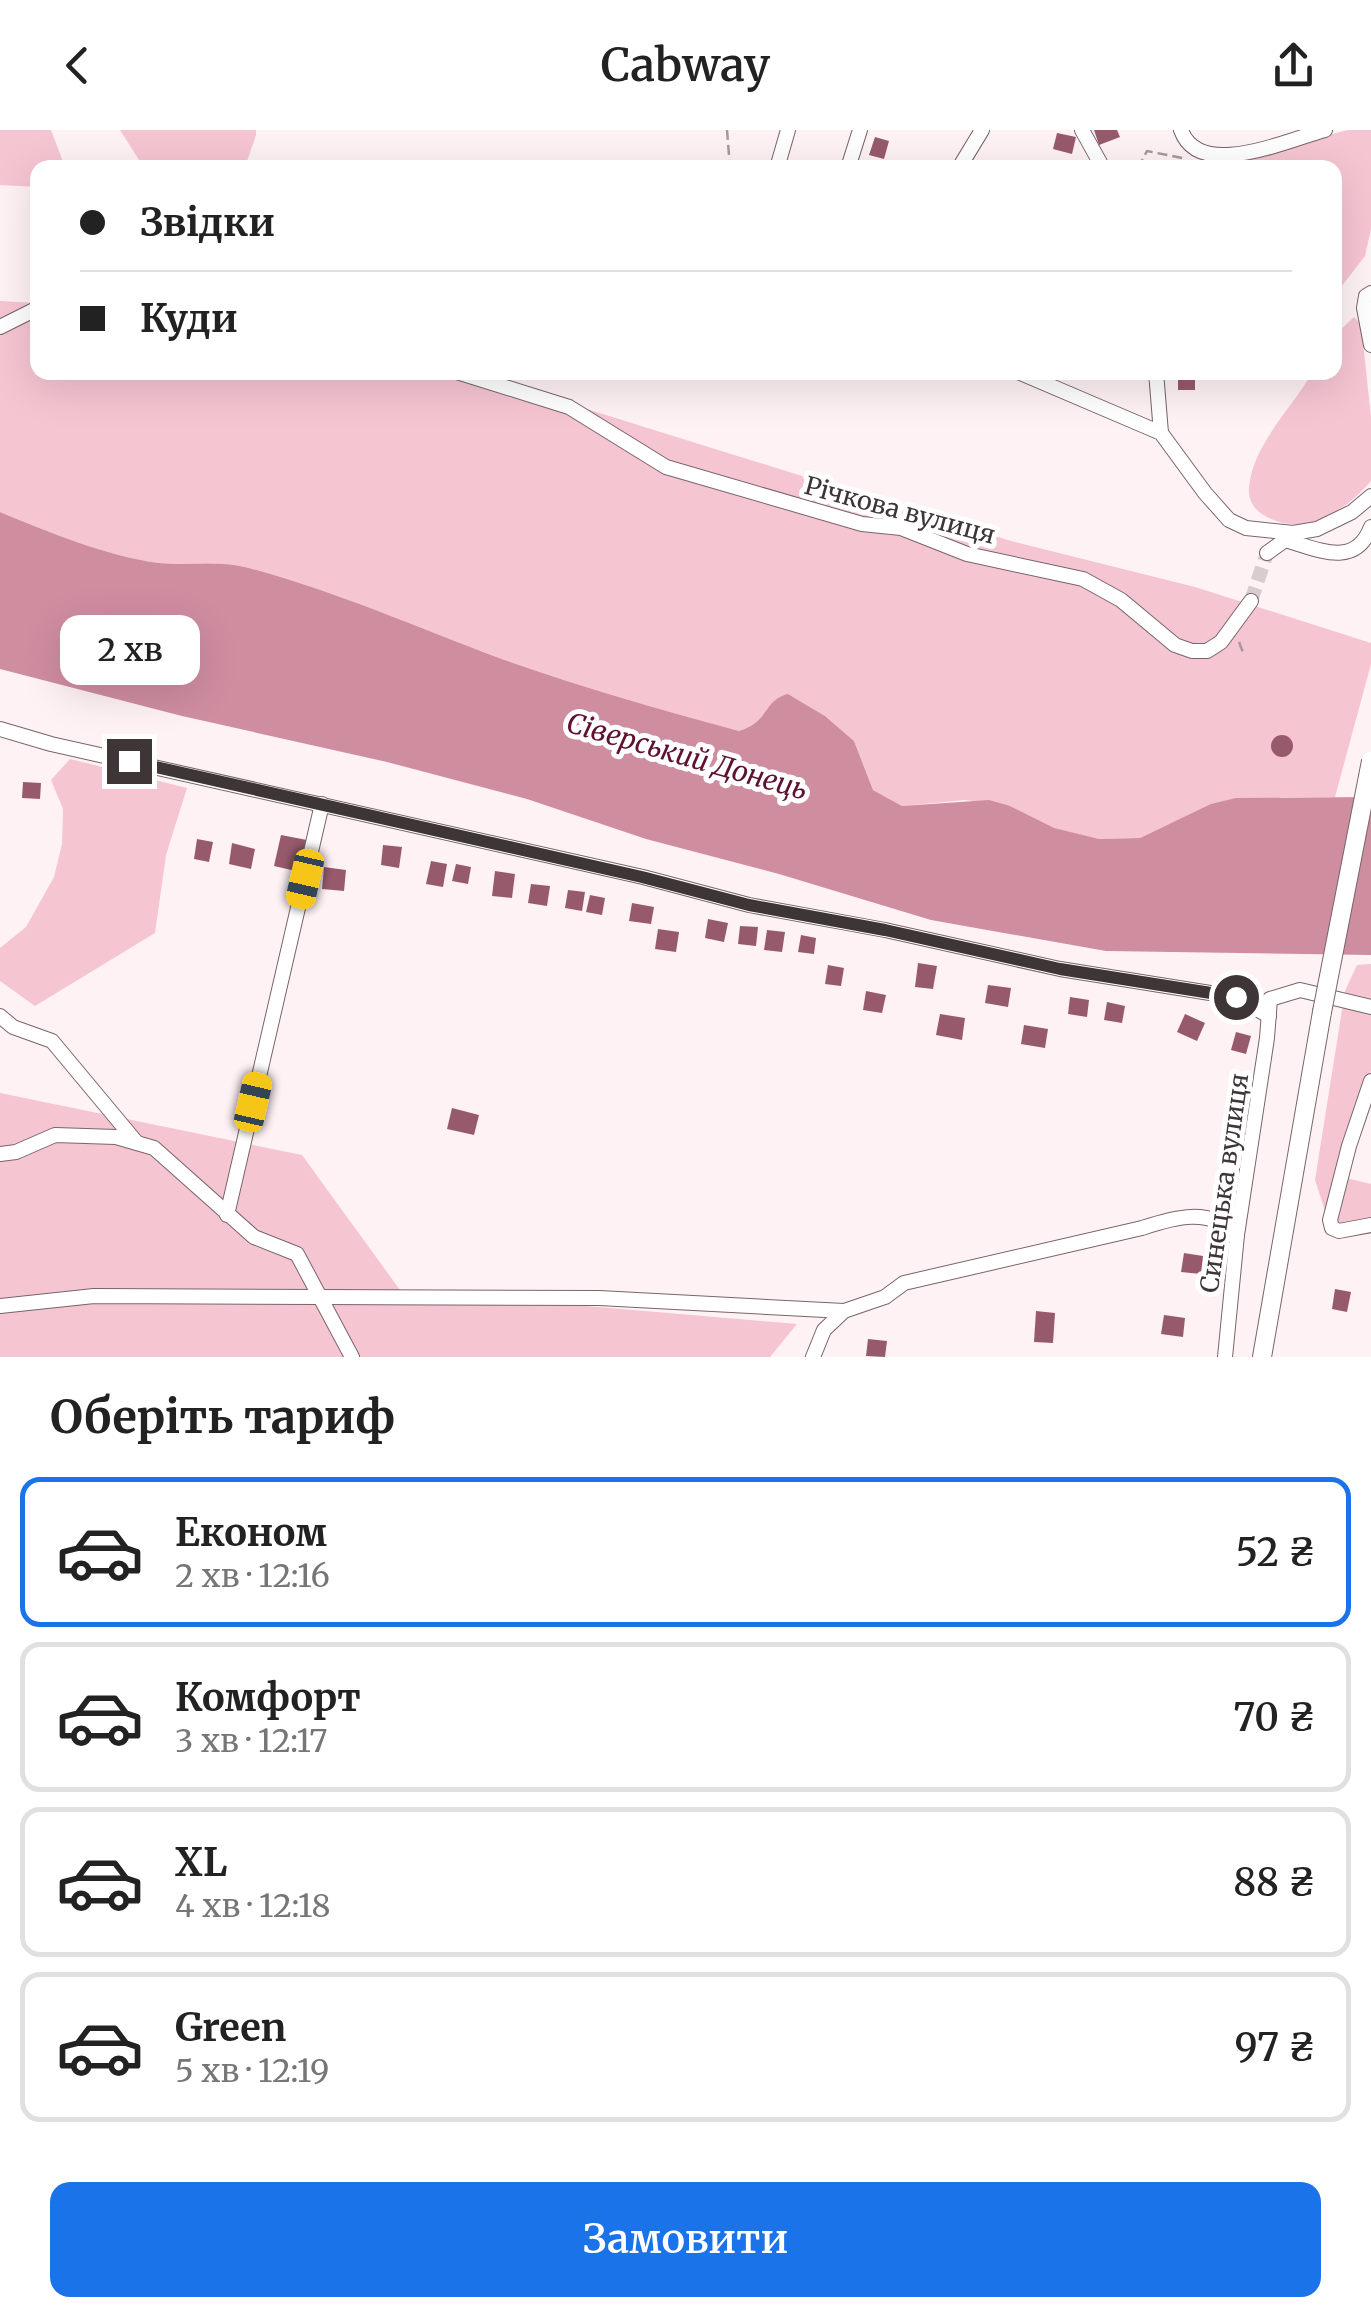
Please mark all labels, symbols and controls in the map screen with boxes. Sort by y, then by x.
text: Cabway [601,37,770,93]
icon: back [50,38,105,93]
icon: share [1266,38,1321,93]
text: Звідки [140,199,275,246]
text: Куди [140,295,238,342]
street label: Річкова вулиця [801,469,999,551]
callout: 2 хв [59,616,199,686]
text: 2 хв [97,630,163,670]
water label: Сіверський Донець [562,704,812,808]
route end [107,739,152,784]
car [284,846,326,912]
route start [1214,975,1259,1020]
car [232,1069,274,1135]
street label: Синецька вулиця [1193,1071,1255,1295]
text: Оберіть тариф [50,1389,395,1445]
icon: car [55,1507,145,1597]
text: Економ [175,1509,327,1556]
text: 52 ₴ [1236,1529,1316,1576]
text: 2 хв · 12:16 [175,1556,330,1596]
icon: car [55,1672,145,1762]
text: Комфорт [175,1674,361,1721]
text: 70 ₴ [1233,1694,1316,1741]
text: 3 хв · 12:17 [175,1721,327,1761]
icon: car [55,1837,145,1927]
text: XL [175,1839,227,1886]
text: 88 ₴ [1233,1859,1316,1906]
text: 4 хв · 12:18 [175,1886,331,1926]
icon: car [55,2002,145,2092]
text: Green [175,2004,286,2051]
text: 97 ₴ [1235,2024,1316,2071]
text: 5 хв · 12:19 [175,2051,329,2091]
button: Замовити [50,2182,1321,2297]

